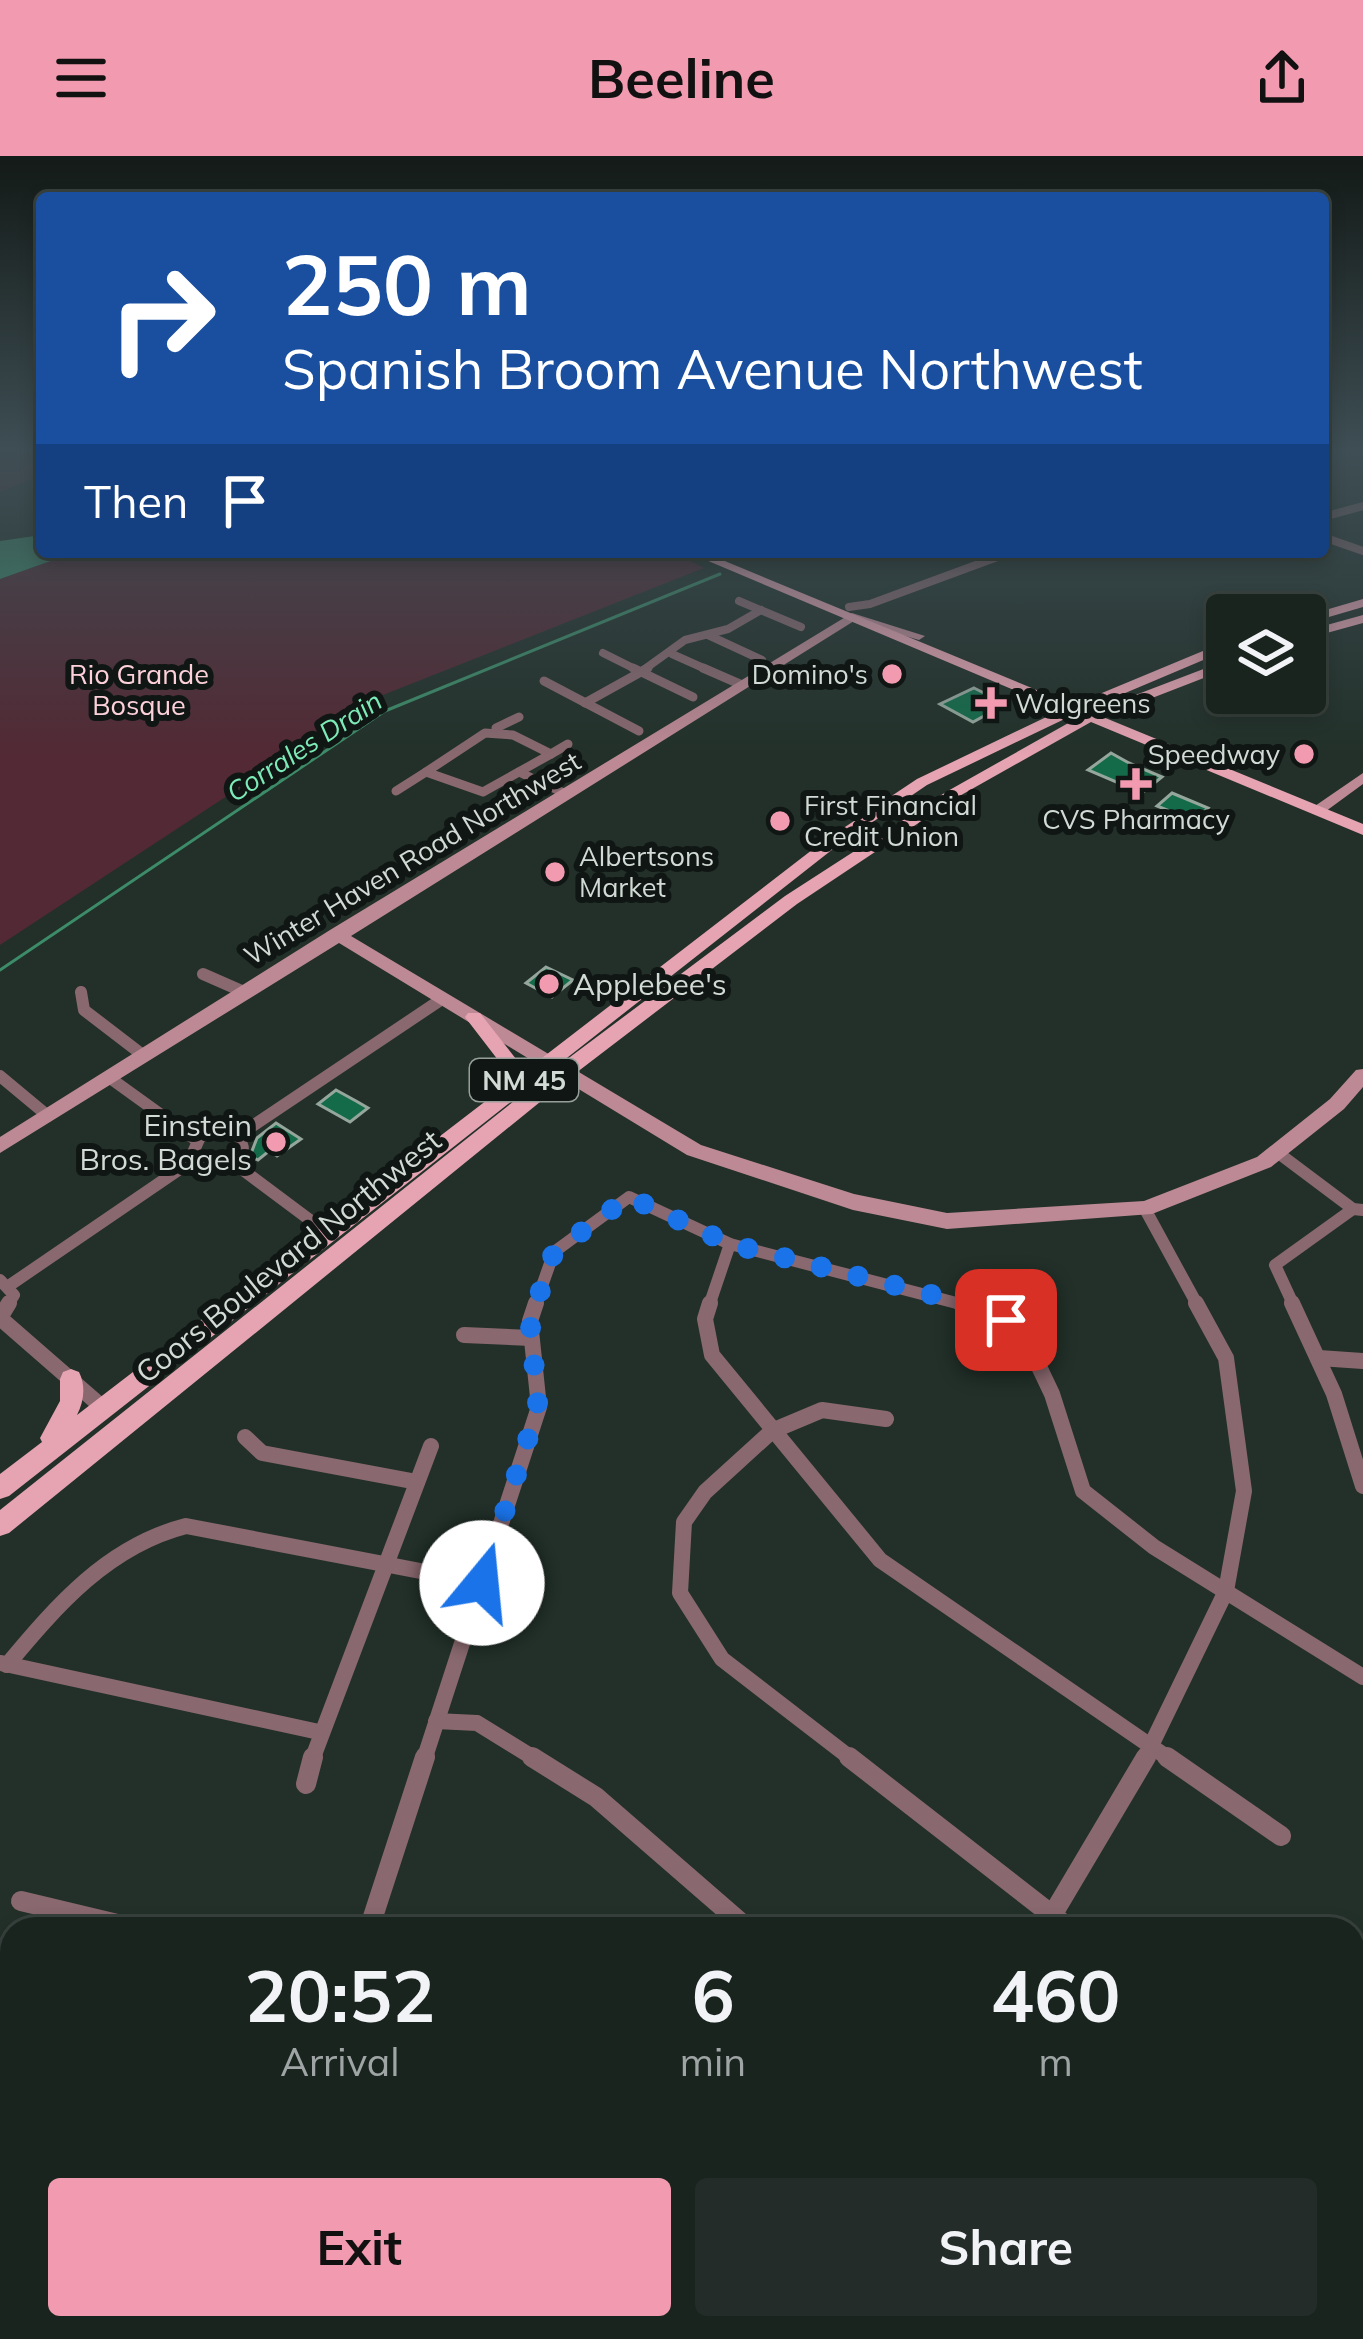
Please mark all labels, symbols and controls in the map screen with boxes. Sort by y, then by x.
text: Beeline [588,44,775,112]
icon: menu [48,45,114,111]
icon: share [1249,45,1315,111]
text: 250 m [282,231,532,336]
icon: right [84,240,240,396]
text: Spanish Broom Avenue Northwest [282,335,1143,403]
icon: arrive [212,468,278,534]
text: Then [84,473,188,529]
map controls [1206,594,1326,714]
button: layers [1206,594,1326,714]
park label: Rio Grande Bosque [69,657,209,722]
place label: Domino's [752,657,868,691]
marker: Domino's [879,661,905,687]
water label: Corrales Drain [220,683,388,809]
place label: Walgreens [1015,686,1151,720]
marker: Walgreens [978,690,1004,716]
place label: Speedway [1148,737,1281,771]
marker: Speedway [1291,741,1317,767]
street label: Winter Haven Road Northwest [238,744,586,972]
marker: CVS Pharmacy [1123,771,1149,797]
place label: First Financial Credit Union [804,788,977,853]
place label: CVS Pharmacy [1042,802,1230,836]
marker: First Financial Credit Union [767,808,793,834]
place label: Albertsons Market [579,839,714,904]
marker: Albertsons Market [542,859,568,885]
place label: Applebee's [573,965,727,1003]
marker: Applebee's [536,971,562,997]
road number: NM 45 [470,1059,578,1101]
place label: Einstein Bros. Bagels [80,1106,252,1178]
street label: Coors Boulevard Northwest [128,1121,448,1391]
marker: Einstein Bros. Bagels [263,1129,289,1155]
pin [955,1269,1057,1371]
icon: arrive [973,1287,1039,1353]
position arrow [419,1520,545,1646]
text: 20:52 [245,1950,435,2040]
text: 6 [691,1950,735,2040]
text: 460 [991,1950,1120,2040]
text: Arrival [280,2037,400,2086]
text: min [680,2037,746,2086]
text: m [1038,2037,1073,2086]
button: Exit [48,2178,671,2316]
button: Share [695,2178,1317,2316]

